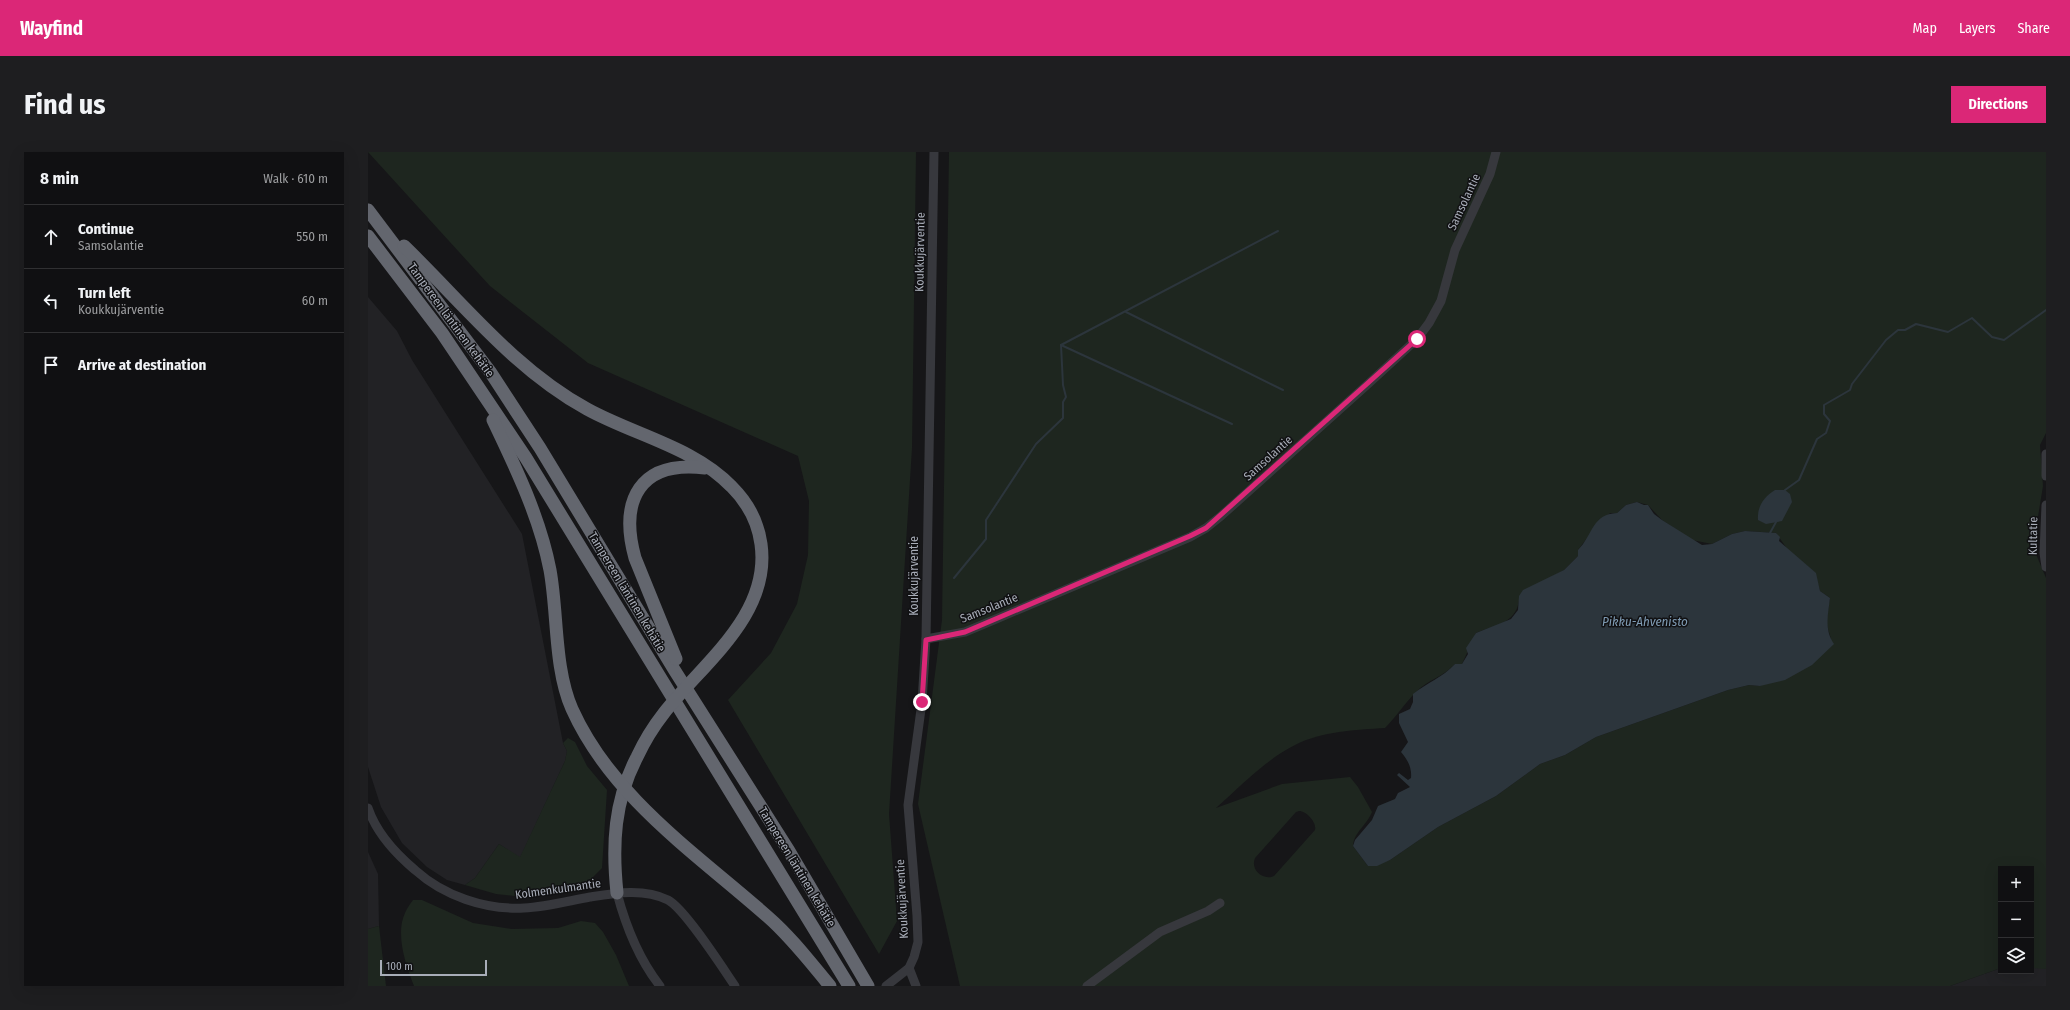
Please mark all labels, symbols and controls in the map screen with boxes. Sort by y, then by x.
text: Wayfind [20,17,83,40]
text: Map [1913,20,1937,37]
text: Layers [1959,20,1995,37]
text: Share [2017,20,2050,37]
button: Directions [1951,86,2046,123]
text: Find us [24,88,106,121]
text: 8 min [40,168,79,189]
text: Walk · 610 m [263,171,328,186]
street label: Samsolantie [1445,171,1483,232]
street label: Koukkujärventie [912,212,928,292]
text: Continue [78,220,134,238]
icon: ahead [40,226,62,248]
text: 550 m [296,229,328,244]
text: Samsolantie [78,238,144,253]
street label: Tampereen läntinen kehätie [405,260,497,380]
text: Turn left [78,284,131,302]
icon: left [40,290,62,312]
text: 60 m [302,293,328,308]
text: Koukkujärventie [78,302,164,317]
route start [1408,330,1426,348]
icon: arrive [40,354,62,376]
text: Arrive at destination [78,356,206,374]
street label: Samsolantie [1241,432,1295,484]
street label: Kultatie [2026,517,2040,555]
street label: Tampereen läntinen kehätie [586,530,668,655]
street label: Koukkujärventie [907,536,921,616]
street label: Samsolantie [958,590,1020,626]
water label: Pikku-Ahvenisto [1602,614,1688,629]
route end [913,693,931,711]
street label: Tampereen läntinen kehätie [756,805,838,930]
street label: Koukkujärventie [893,859,911,939]
map controls [1998,866,2034,974]
button: + [1998,866,2034,902]
street label: Kolmenkulmantie [514,876,602,902]
button: − [1998,902,2034,938]
button: layers [1998,938,2034,974]
scale bar [380,958,487,977]
text: 100 m [386,960,413,973]

